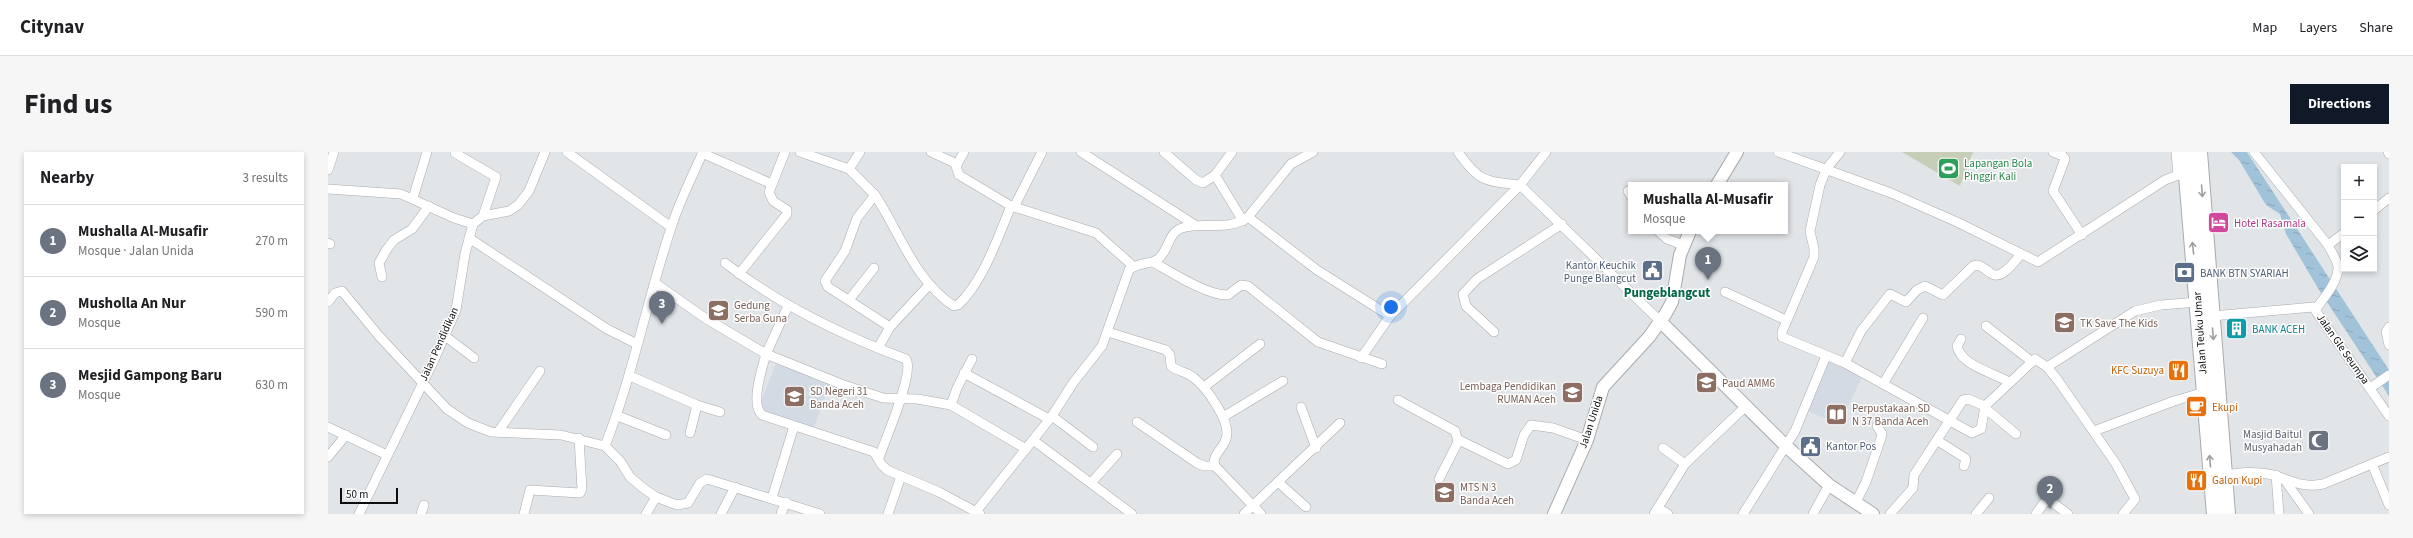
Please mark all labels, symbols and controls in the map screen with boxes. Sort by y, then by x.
text: Citynav [20,14,84,41]
text: Map [2252,18,2277,38]
text: Layers [2299,18,2337,38]
text: Share [2359,18,2393,38]
text: Find us [24,84,112,124]
button: Directions [2290,84,2389,124]
sports icon: Lapangan Bola Pinggir Kali [1936,156,1962,182]
place label: Lapangan Bola Pinggir Kali [1964,156,2032,184]
map controls [2341,164,2377,272]
button: + [2341,164,2377,200]
text: Nearby [40,166,94,190]
text: 3 results [243,169,288,187]
popup [1628,182,1788,234]
one-way arrow [2199,184,2206,197]
text: Mushalla Al-Musafir [1643,189,1773,210]
button: − [2341,200,2377,236]
text: Mosque [1643,210,1686,228]
hotel icon: Hotel Rasamala [2206,210,2232,236]
place label: Hotel Rasamala [2234,216,2306,231]
text: Mushalla Al-Musafir [78,221,208,242]
text: 1 [50,232,56,250]
text: 270 m [255,232,288,250]
button: layers [2341,236,2377,272]
text: Mosque · Jalan Unida [78,242,194,260]
one-way arrow [2189,242,2196,255]
pin: 1 [1695,247,1721,280]
place label: Kantor Keuchik Punge Blangcut [1564,258,1637,286]
public building icon: Kantor Keuchik Punge Blangcut [1639,258,1665,284]
bank icon: BANK BTN SYARIAH [2172,260,2198,286]
place label: BANK BTN SYARIAH [2200,266,2289,281]
district label: Pungeblangcut [1624,284,1710,302]
pin: 3 [649,291,675,324]
street label: Jalan Teuku Umar [2190,291,2210,375]
text: Musholla An Nur [78,293,186,314]
your location [1381,297,1401,317]
school or university icon: Gedung Serba Guna [706,298,732,324]
place label: Gedung Serba Guna [734,298,787,326]
text: 2 [50,304,56,322]
text: 590 m [255,304,288,322]
street label: Jalan Pendidikan [416,305,462,383]
school or university icon: TK Save The Kids [2052,310,2078,336]
street label: Jalan Gle Seumpa [2313,311,2373,387]
text: Mosque [78,314,121,332]
place label: TK Save The Kids [2080,316,2158,331]
building icon: BANK ACEH [2224,316,2250,342]
place label: BANK ACEH [2252,322,2305,337]
one-way arrow [2210,327,2217,340]
restaurant icon: KFC Suzuya [2166,357,2192,383]
place label: KFC Suzuya [2111,363,2164,378]
text: Mesjid Gampong Baru [78,365,222,386]
school or university icon: Paud AMM6 [1694,370,1720,396]
text: 3 [50,376,56,394]
text: 630 m [255,376,288,394]
place label: Paud AMM6 [1722,376,1776,391]
place label: Lembaga Pendidikan RUMAN Aceh [1460,379,1556,407]
school or university icon: Lembaga Pendidikan RUMAN Aceh [1559,379,1585,405]
school or university icon: SD Negeri 31 Banda Aceh [781,384,807,410]
place label: SD Negeri 31 Banda Aceh [810,384,868,412]
text: Mosque [78,386,121,404]
street label: Jalan Unida [1575,394,1607,450]
cafe icon: Ekupi [2183,394,2209,420]
place label: Ekupi [2212,400,2238,415]
library icon: Perpustakaan SD N 37 Banda Aceh [1824,401,1850,427]
place label: Perpustakaan SD N 37 Banda Aceh [1852,401,1930,429]
place label: Masjid Baitul Musyahadah [2243,427,2302,455]
mosque icon: Masjid Baitul Musyahadah [2305,427,2331,453]
public building icon: Kantor Pos [1797,433,1823,459]
place label: Kantor Pos [1826,439,1876,454]
one-way arrow [2206,455,2213,468]
restaurant icon: Galon Kupi [2183,467,2209,493]
place label: Galon Kupi [2212,473,2262,488]
pin: 2 [2037,476,2063,509]
school or university icon: MTS N 3 Banda Aceh [1432,480,1458,506]
place label: MTS N 3 Banda Aceh [1460,480,1514,508]
scale bar [340,486,398,505]
text: 50 m [346,487,368,502]

